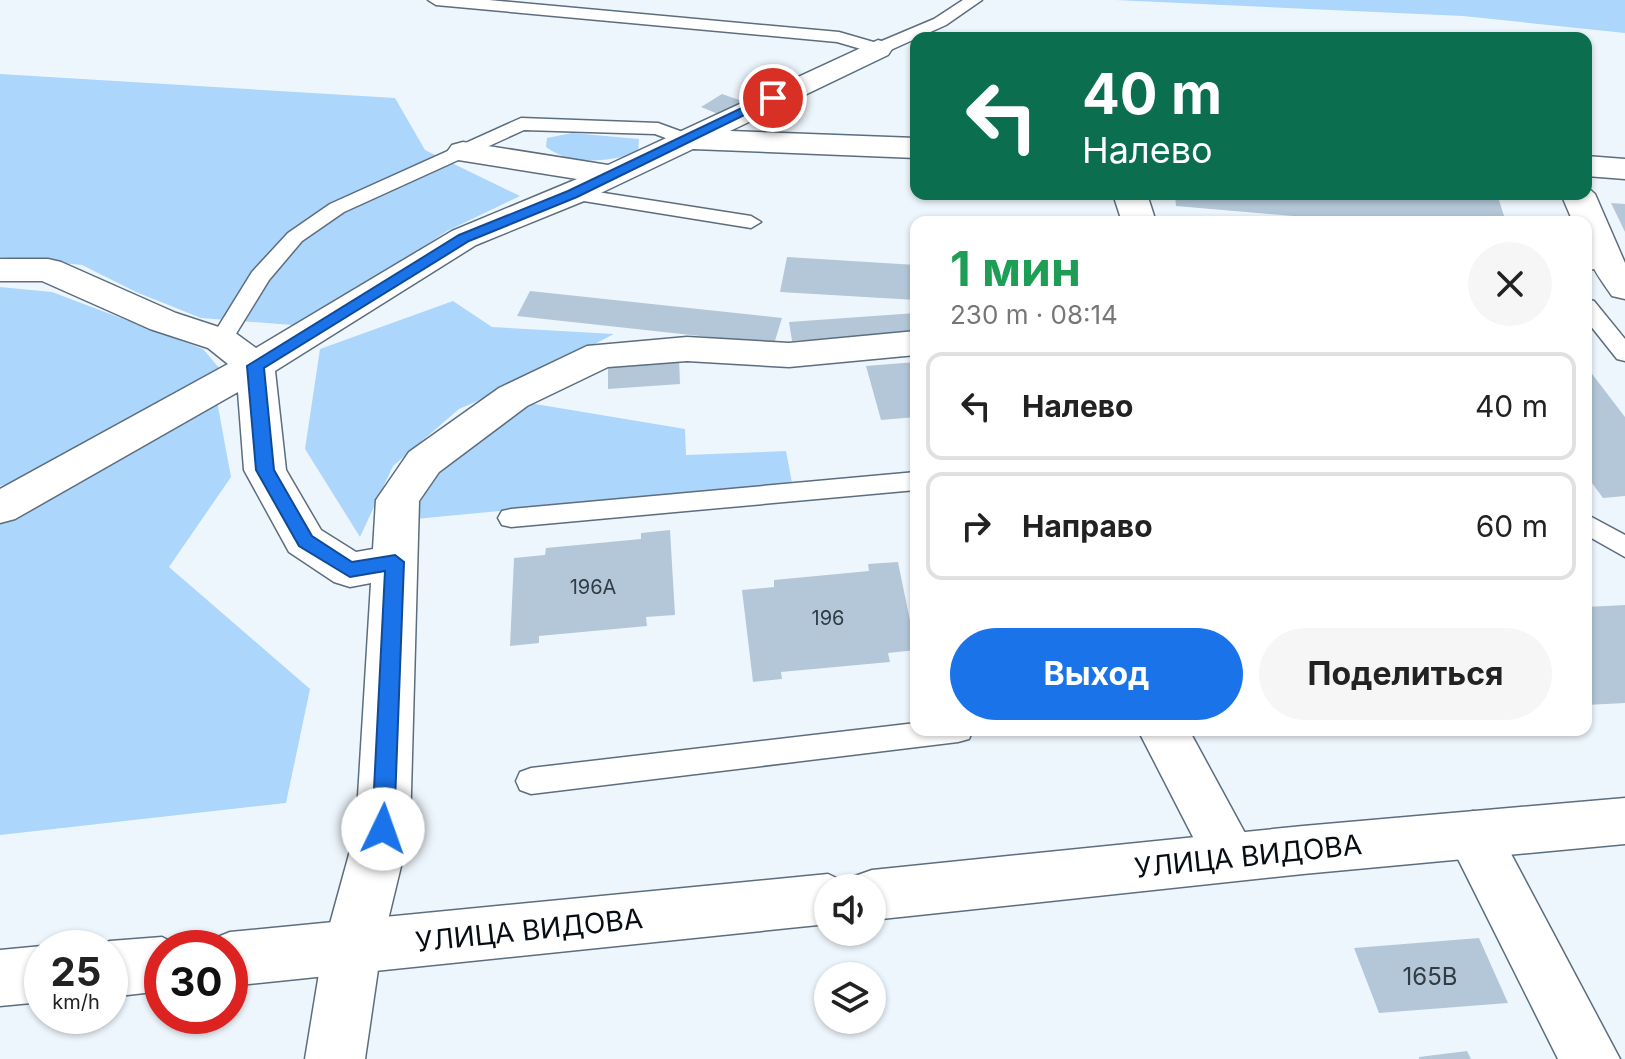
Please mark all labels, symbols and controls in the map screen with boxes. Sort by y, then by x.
text: 40 m [1082,60,1222,128]
pin [739,64,807,132]
icon: left [950,64,1054,168]
icon: arrive [751,76,795,120]
text: Налево [1082,128,1213,172]
text: 1 мин [950,239,1081,298]
button: close [1468,242,1552,326]
text: 230 m · 08:14 [950,299,1118,330]
icon: left [954,384,998,428]
text: Налево [1022,388,1134,424]
text: 40 m [1475,388,1548,424]
icon: right [954,504,998,548]
text: Направо [1022,508,1153,544]
text: 60 m [1476,508,1548,544]
house number: 196А [570,575,617,599]
house number: 196 [812,606,844,630]
button: Выход [950,628,1243,720]
button: Поделиться [1259,628,1552,720]
position arrow [341,787,425,871]
street label: УЛИЦА ВИДОВА [1133,827,1363,885]
map controls [814,874,886,1034]
button: sound [814,874,886,946]
street label: УЛИЦА ВИДОВА [414,901,644,959]
speed limit sign: 30 [144,930,248,1034]
text: 25 [51,947,101,996]
button: layers [814,962,886,1034]
house number: 165В [1403,962,1457,991]
text: km/h [52,990,100,1014]

